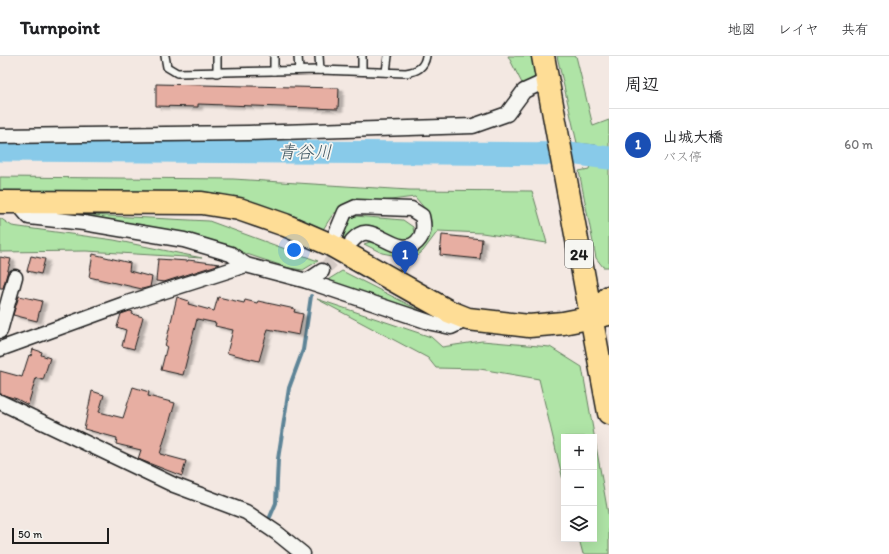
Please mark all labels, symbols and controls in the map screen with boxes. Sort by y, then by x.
text: Turnpoint [20,16,100,39]
text: 地図 [728,21,756,38]
text: レイヤ [778,21,819,38]
text: 共有 [841,21,869,38]
text: 周辺 [625,74,659,94]
text: 山城大橋 [663,128,723,146]
text: 1 [635,137,641,152]
text: 60 m [844,137,873,152]
water label: 青谷川 [278,141,332,163]
text: バス停 [663,149,702,164]
your location [284,240,304,260]
road number: 24 [565,240,593,268]
pin: 1 [392,241,418,274]
map controls [561,434,597,542]
button: + [561,434,597,470]
button: − [561,470,597,506]
button: layers [561,506,597,542]
scale bar [12,526,109,545]
text: 50 m [18,528,42,541]

